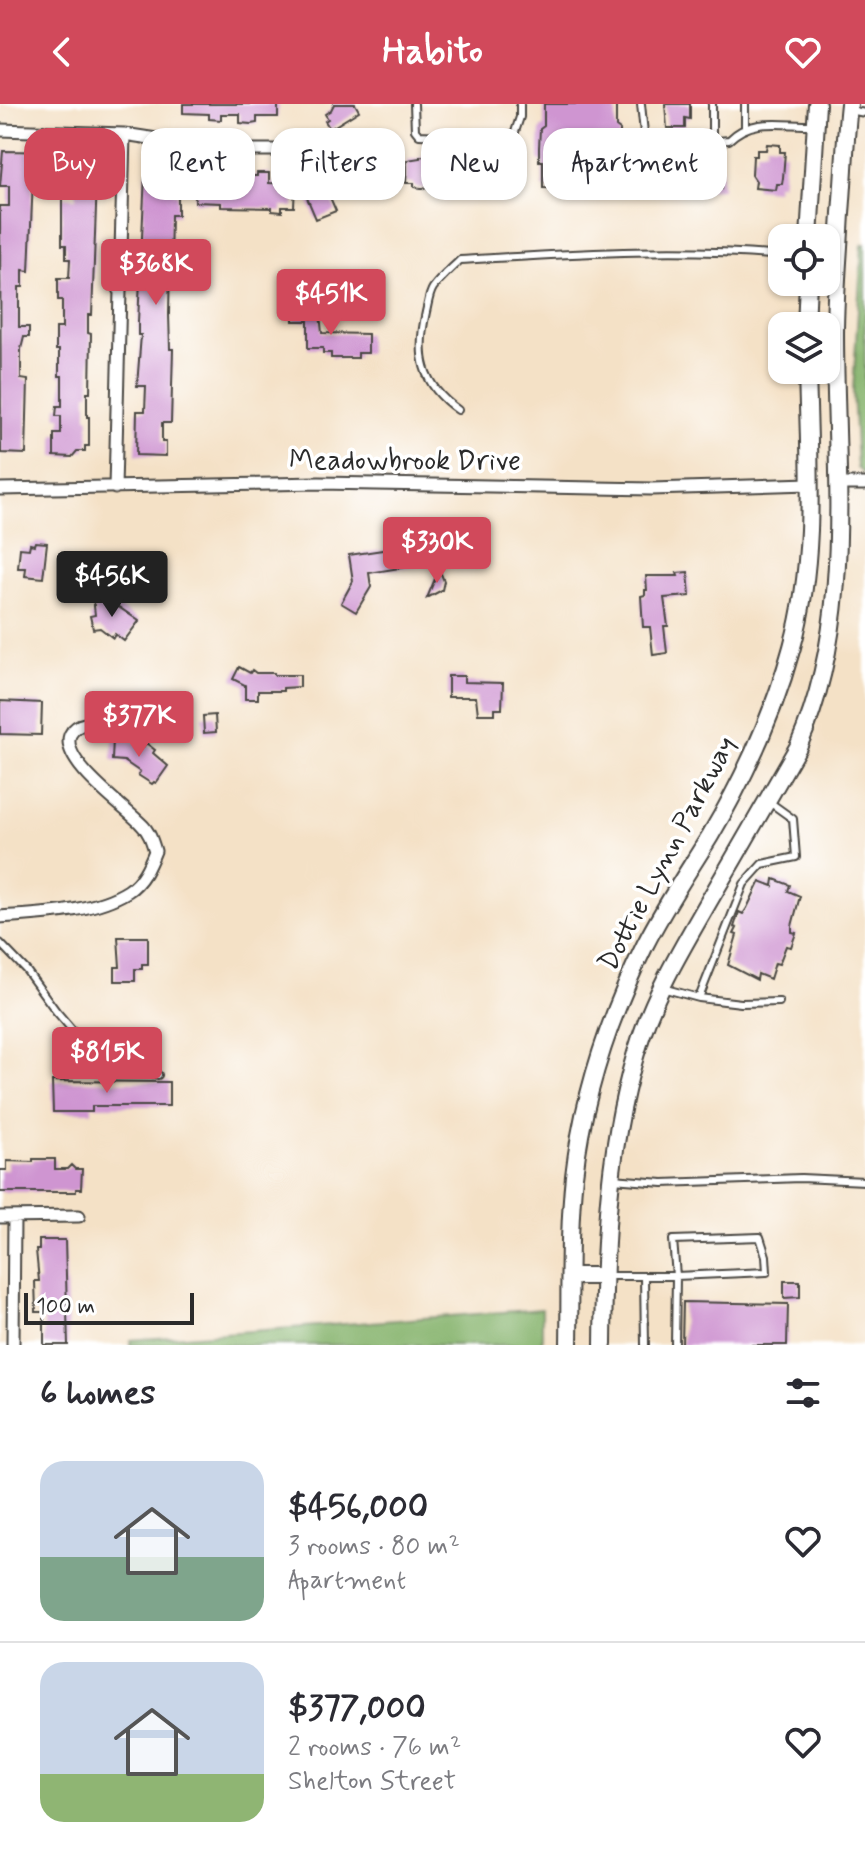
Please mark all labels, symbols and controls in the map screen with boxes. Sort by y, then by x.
text: Habito [382,29,483,76]
icon: back [40,30,84,74]
icon: heart [781,30,825,74]
chip: Buy [24,128,125,200]
chip: Rent [141,128,255,200]
chip: Filters [271,128,405,200]
chip: New [421,128,527,200]
chip: Apartment [543,128,727,200]
map controls [768,224,840,384]
button: locate [768,224,840,296]
pin: $368K [100,239,212,307]
text: $368K [119,248,193,282]
pin: $451K [275,269,387,337]
text: $451K [295,278,367,312]
button: layers [768,312,840,384]
street label: Meadowbrook Drive [289,443,521,480]
pin: $330K [381,517,493,585]
text: $330K [401,526,473,560]
pin: $456K [56,551,168,619]
text: $456K [75,560,149,594]
pin: $377K [83,691,195,759]
text: $377K [103,700,175,734]
street label: Dottie Lynn Parkway [590,730,746,978]
pin: $815K [51,1027,163,1095]
text: $815K [70,1036,144,1070]
scale bar [24,1289,194,1325]
text: 100 m [36,1293,95,1321]
text: 6 homes [40,1371,155,1416]
icon: filters [781,1371,825,1415]
text: $456,000 [288,1485,428,1530]
icon: home [104,1493,200,1589]
icon: heart [781,1519,825,1563]
text: 3 rooms · 80 m² [288,1530,460,1564]
text: Apartment [288,1564,406,1598]
text: $377,000 [288,1686,426,1731]
icon: home [104,1694,200,1790]
icon: heart [781,1720,825,1764]
text: 2 rooms · 76 m² [288,1731,461,1765]
text: Shelton Street [288,1765,456,1799]

